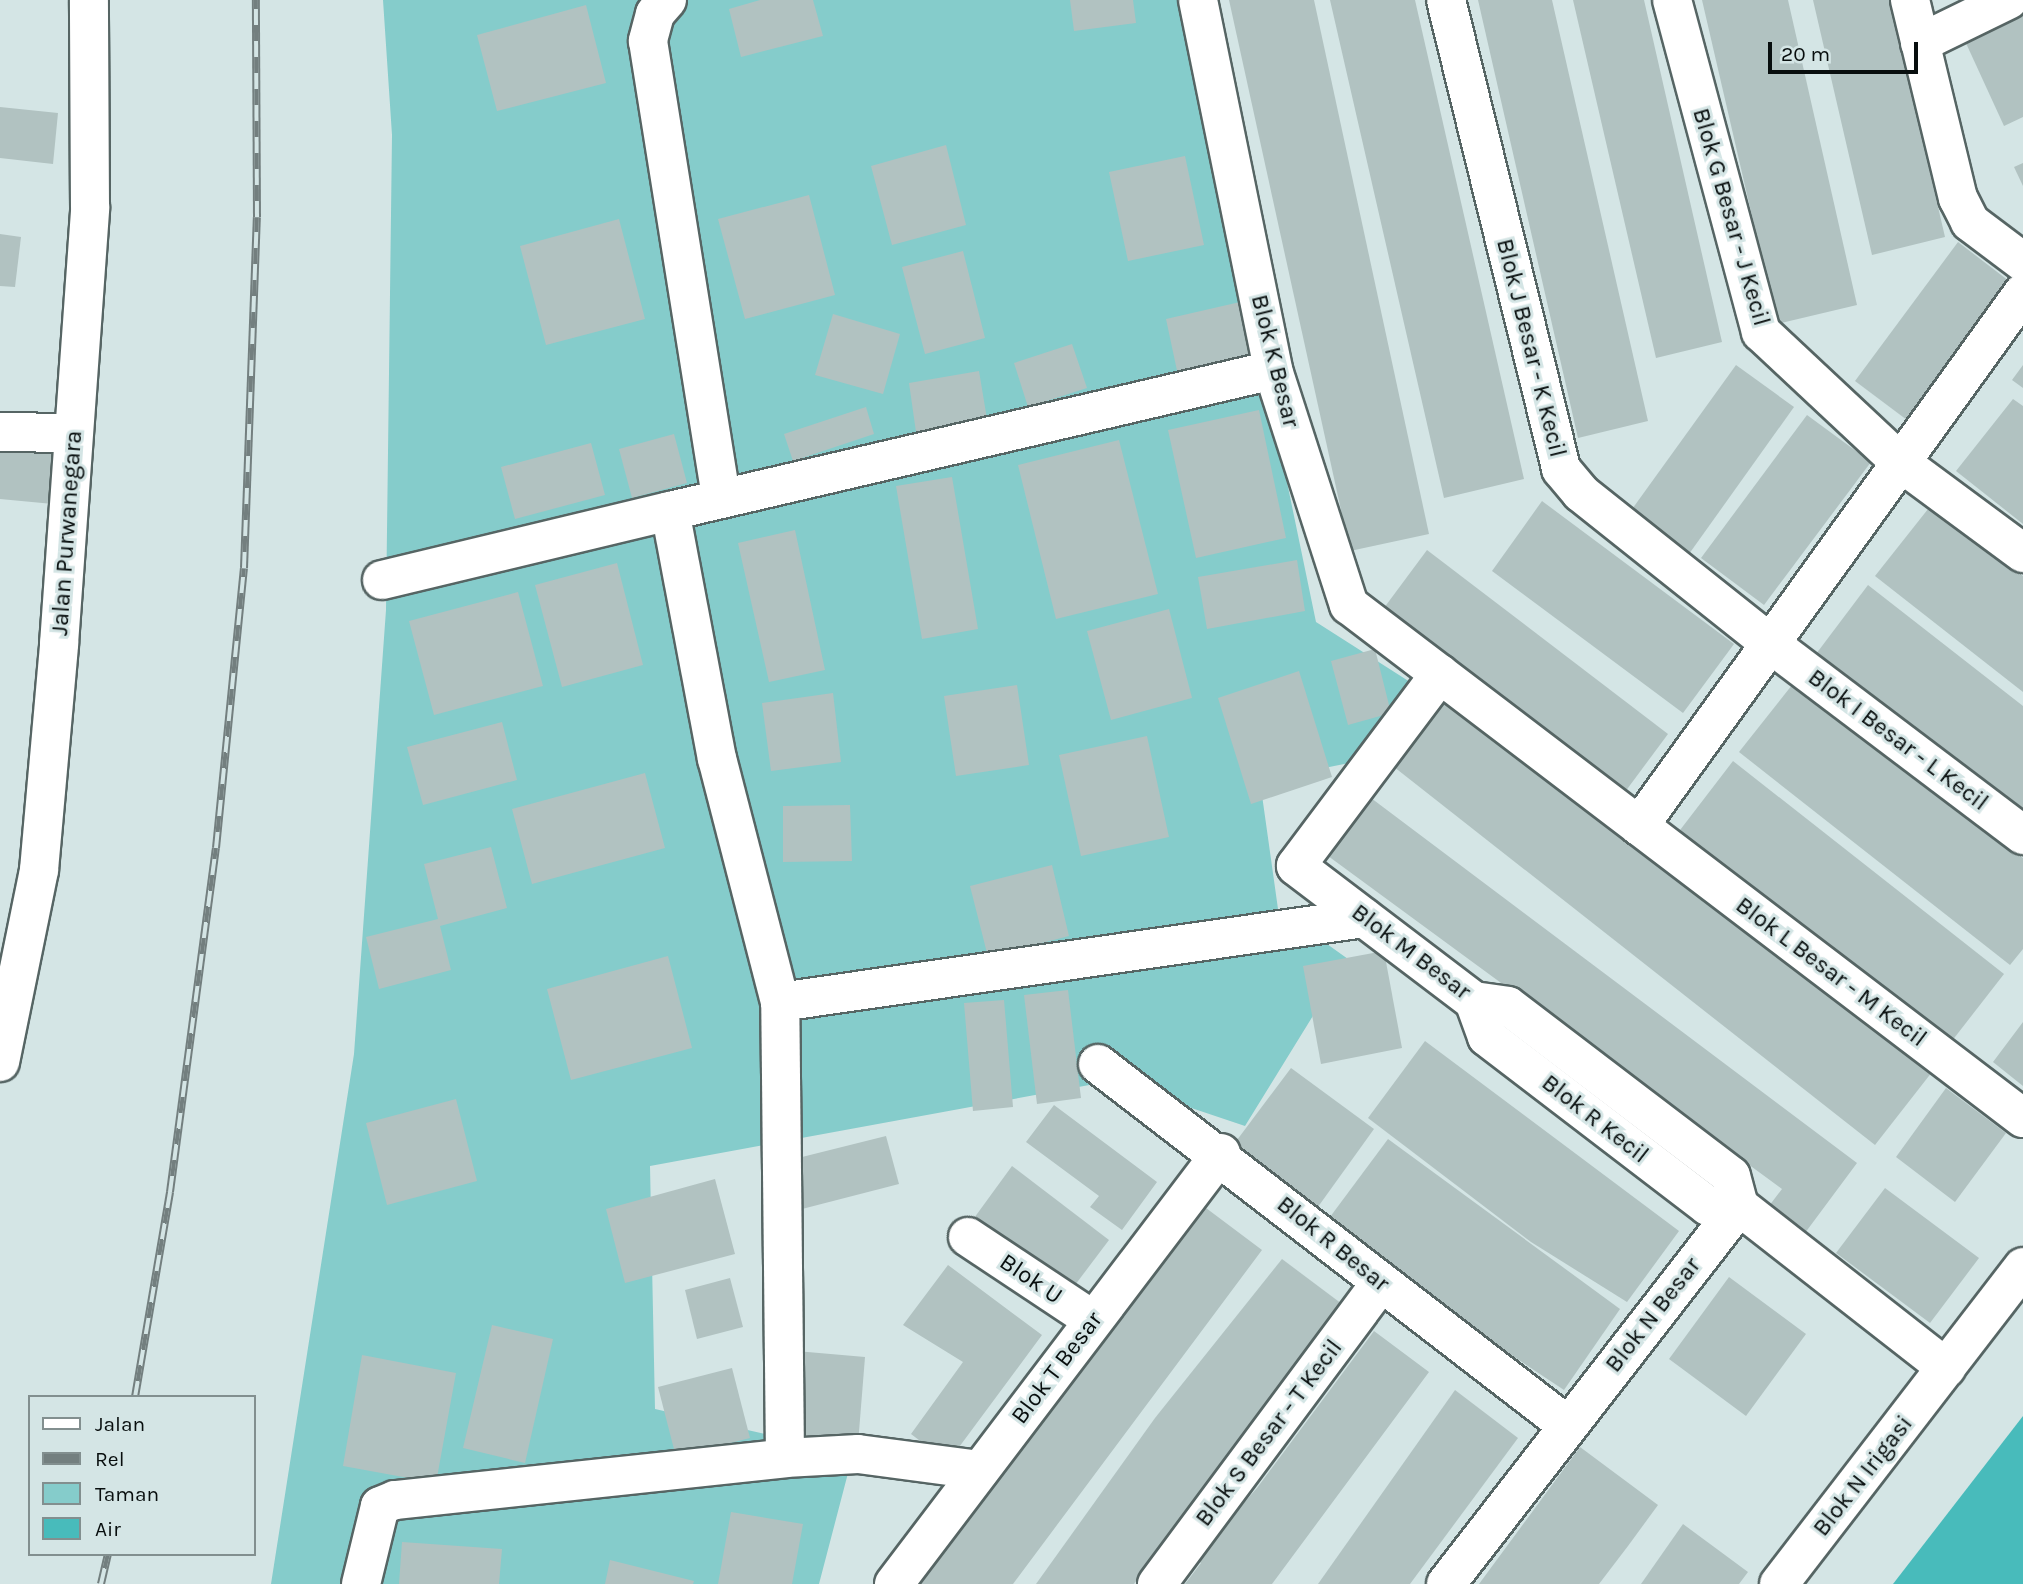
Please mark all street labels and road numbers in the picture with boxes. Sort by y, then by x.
street label: Blok G Besar - J Kecil [1686,105,1776,329]
street label: Blok J Besar - K Kecil [1490,236,1572,460]
street label: Blok K Besar [1245,292,1305,430]
street label: Jalan Purwanegara [45,429,89,637]
street label: Blok I Besar - L Kecil [1802,663,1994,817]
street label: Blok L Besar - M Kecil [1730,891,1932,1053]
street label: Blok M Besar [1346,898,1476,1006]
street label: Blok R Kecil [1536,1068,1654,1170]
street label: Blok R Besar [1271,1190,1395,1298]
street label: Blok U [994,1248,1068,1310]
street label: Blok N Besar [1599,1252,1707,1378]
street label: Blok T Besar [1005,1306,1109,1430]
street label: Blok S Besar - T Kecil [1189,1334,1349,1532]
street label: Blok N Irigasi [1807,1410,1919,1542]

